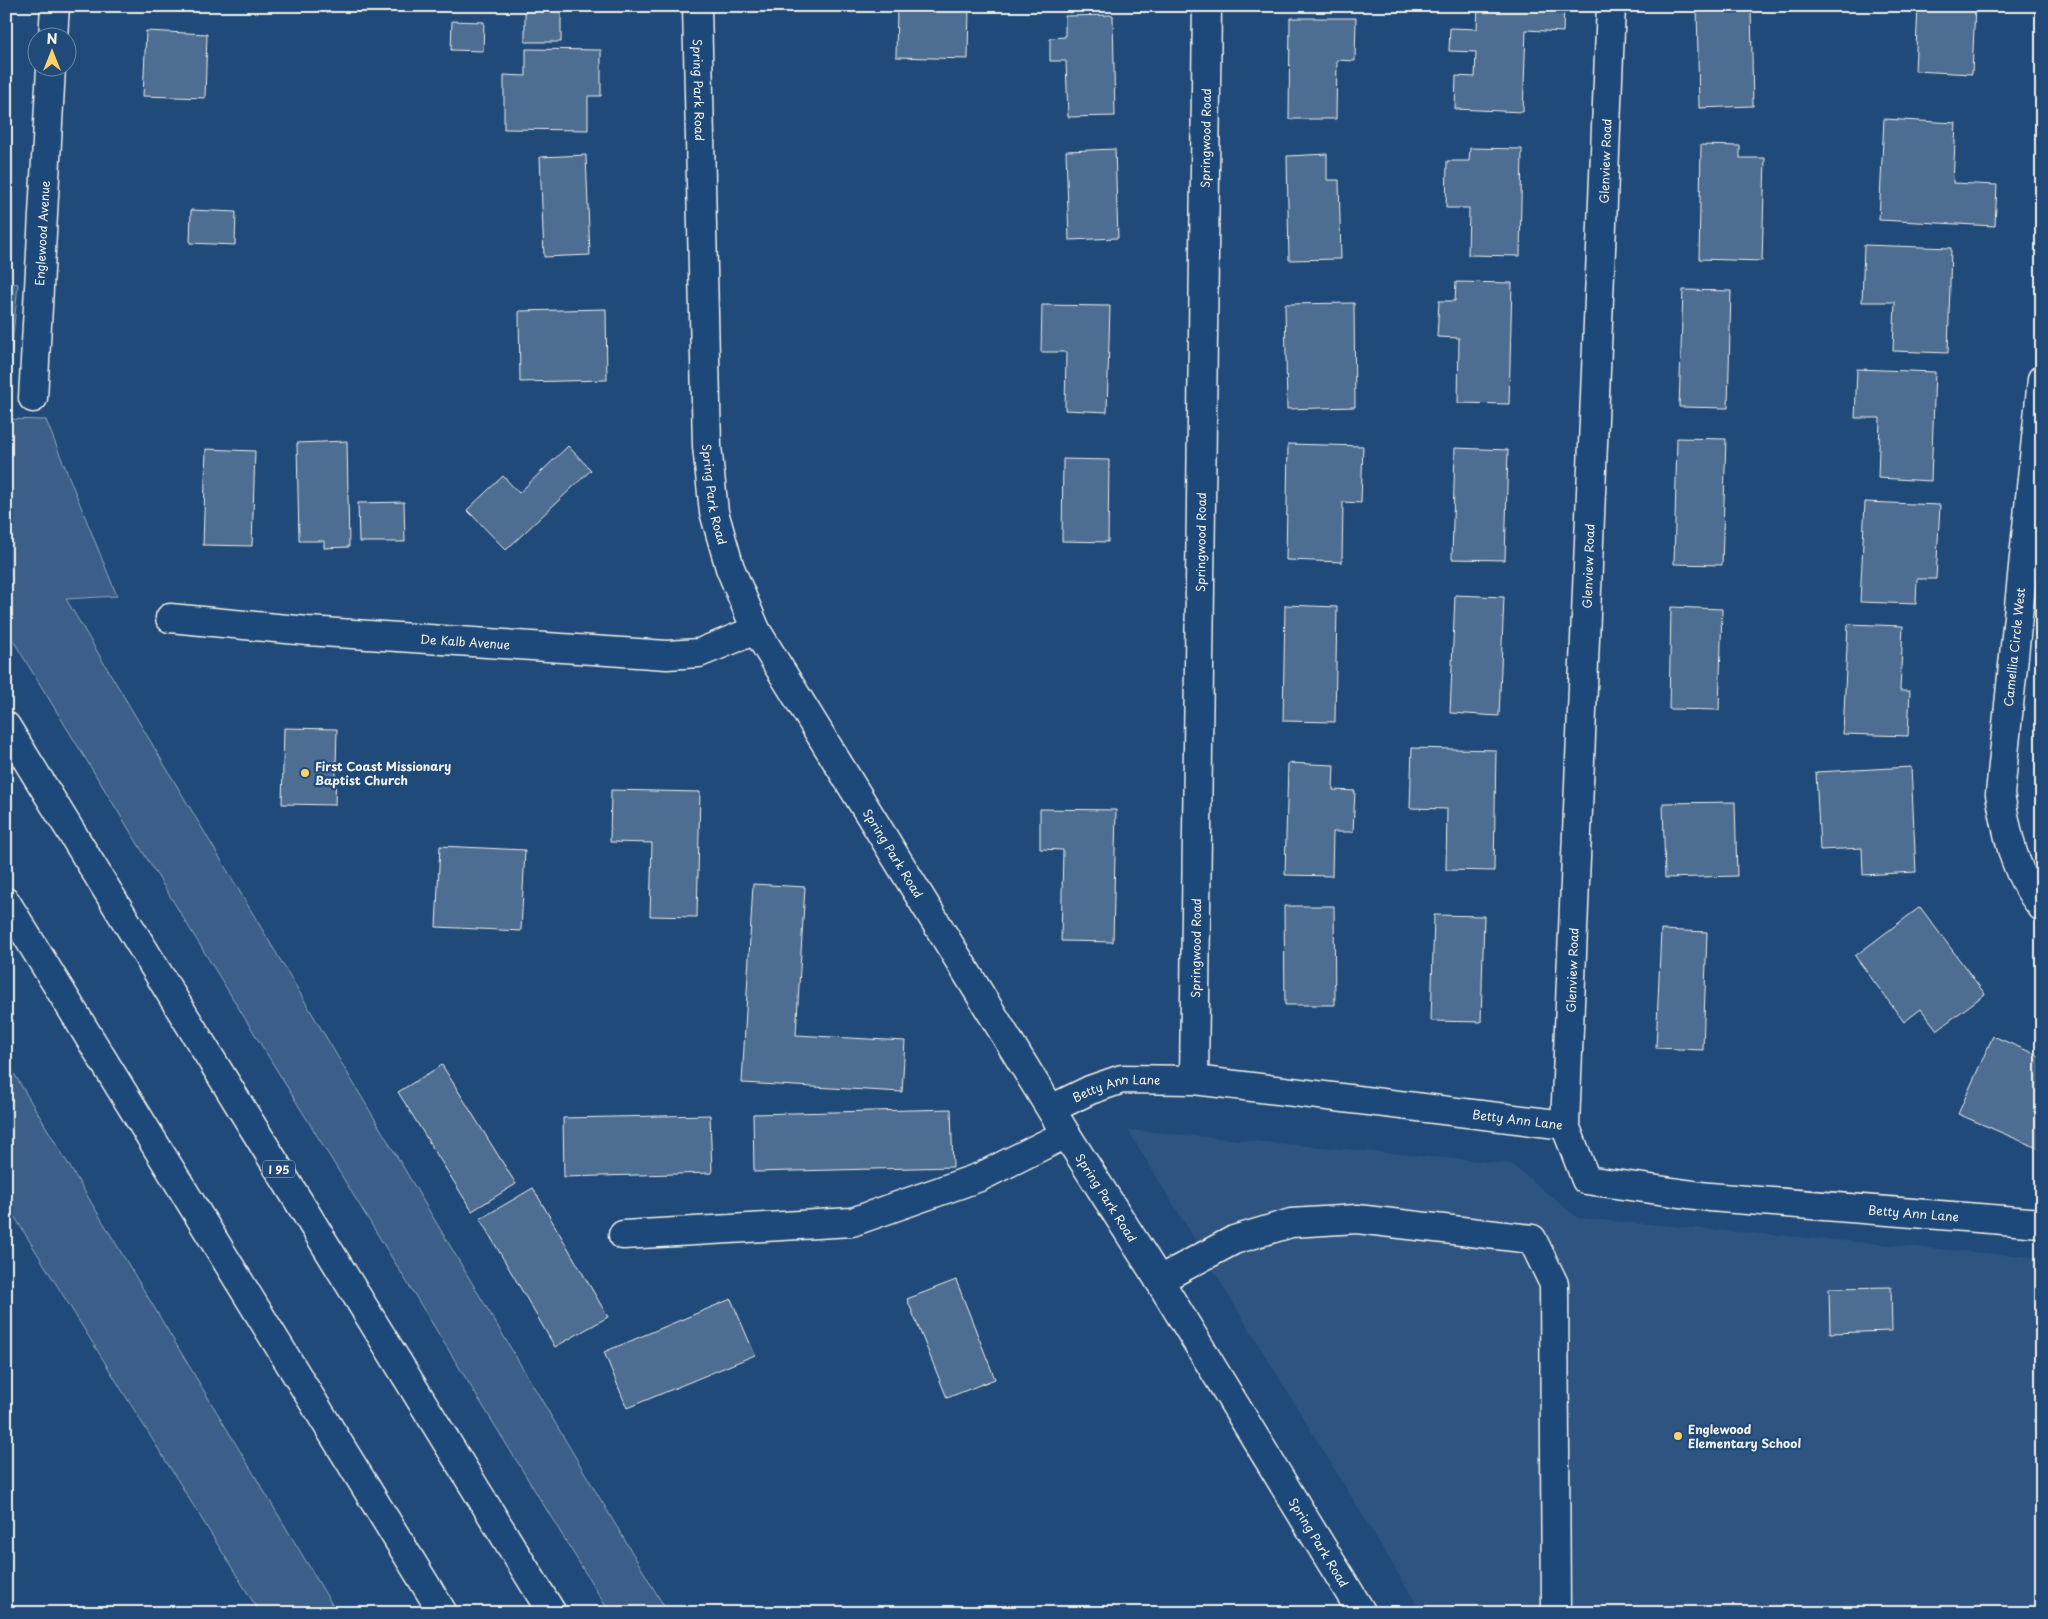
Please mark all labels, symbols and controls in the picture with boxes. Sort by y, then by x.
north arrow [28,28,78,78]
text: N [46,28,58,49]
street label: Spring Park Road [689,39,709,141]
street label: Springwood Road [1196,88,1215,188]
street label: Glenview Road [1595,118,1615,204]
street label: Englewood Avenue [30,180,54,286]
street label: Spring Park Road [698,443,732,547]
street label: Springwood Road [1191,492,1210,592]
street label: Glenview Road [1578,523,1598,609]
street label: Camellia Circle West [1999,586,2029,707]
street label: De Kalb Avenue [419,630,511,654]
place label: First Coast Missionary Baptist Church [315,757,451,789]
marker: First Coast Missionary Baptist Church [299,767,311,779]
street label: Spring Park Road [859,805,928,901]
street label: Springwood Road [1186,898,1205,998]
street label: Glenview Road [1562,927,1582,1013]
street label: Betty Ann Lane [1069,1070,1160,1106]
street label: Betty Ann Lane [1471,1105,1564,1134]
street label: Spring Park Road [1071,1150,1142,1245]
road number: I 95 [263,1160,295,1178]
street label: Betty Ann Lane [1867,1200,1959,1225]
place label: Englewood Elementary School [1688,1420,1801,1452]
marker: Englewood Elementary School [1672,1430,1684,1442]
street label: Spring Park Road [1285,1494,1353,1591]

